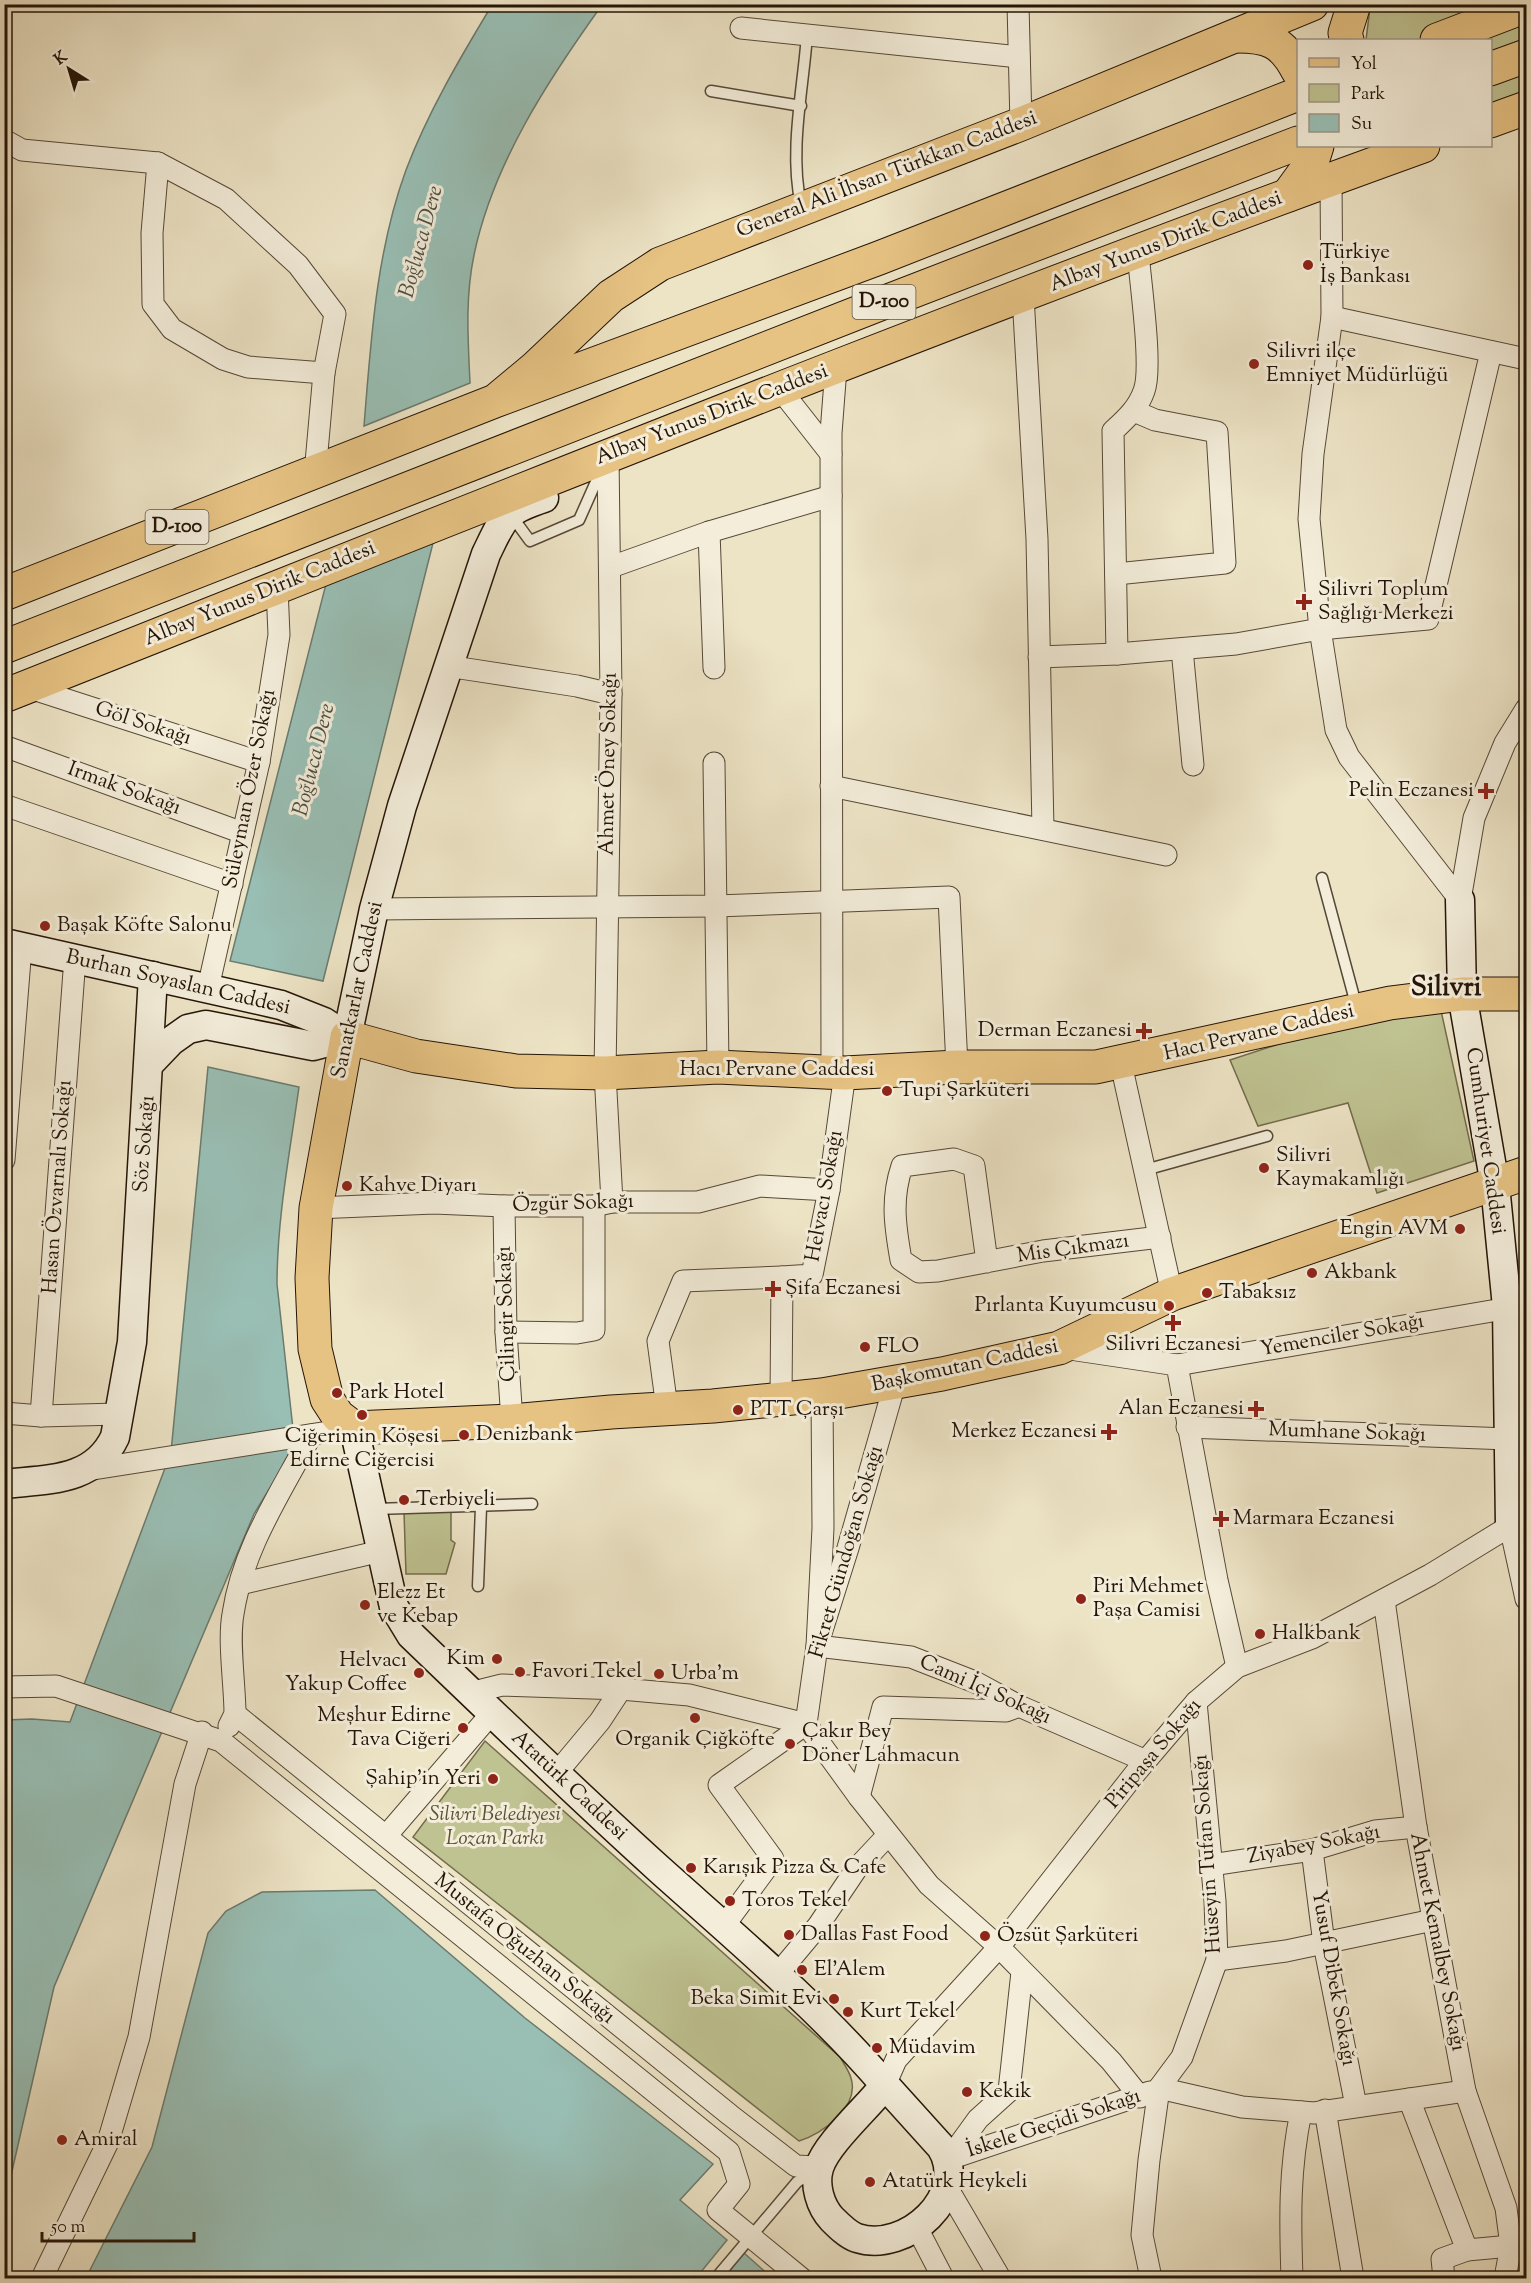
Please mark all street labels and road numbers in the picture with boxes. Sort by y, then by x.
street label: General Ali İhsan Türkkan Caddesi [732,104,1042,246]
street label: Albay Yunus Dirik Caddesi [1045,184,1287,300]
road number: D-100 [852,285,916,319]
street label: Albay Yunus Dirik Caddesi [591,357,833,473]
road number: D-100 [146,510,208,544]
street label: Albay Yunus Dirik Caddesi [140,534,380,654]
street label: Ahmet Öney Sokağı [592,672,626,856]
street label: Süleyman Özer Sokağı [216,686,284,892]
street label: Göl Sokağı [91,694,195,754]
street label: Irmak Sokağı [63,755,185,823]
street label: Sanatkarlar Caddesi [325,898,391,1082]
street label: Burhan Soyaslan Caddesi [63,943,293,1023]
street label: Hacı Pervane Caddesi [1161,996,1357,1070]
street label: Cumhuriyet Caddesi [1457,1045,1513,1237]
street label: Hacı Pervane Caddesi [680,1055,875,1085]
street label: Hasan Özvarnalı Sokağı [36,1079,80,1295]
street label: Söz Sokağı [127,1094,163,1194]
street label: Helvacı Sokağı [799,1128,851,1264]
street label: Özgür Sokağı [512,1187,634,1221]
street label: Mis Çıkmazı [1015,1226,1131,1272]
street label: Çilingir Sokağı [490,1245,524,1382]
street label: Yemenciler Sokağı [1258,1307,1426,1365]
street label: Başkomutan Caddesi [869,1332,1061,1400]
street label: Mumhane Sokağı [1268,1415,1426,1451]
street label: Fikret Gündoğan Sokağı [802,1442,892,1662]
street label: Cami İçi Sokağı [914,1647,1056,1733]
street label: Piripaşa Sokağı [1099,1692,1209,1816]
street label: Atatürk Caddesi [504,1724,634,1848]
street label: Hüseyin Tufan Sokağı [1186,1753,1230,1955]
street label: Ziyabey Sokağı [1245,1817,1383,1873]
street label: Ahmet Kemalbey Sokağı [1401,1830,1473,2054]
street label: Mustafa Oğuzhan Sokağı [427,1866,621,2032]
street label: Yusuf Dibek Sokağı [1303,1888,1363,2068]
street label: İskele Geçidi Sokağı [963,2082,1145,2166]

